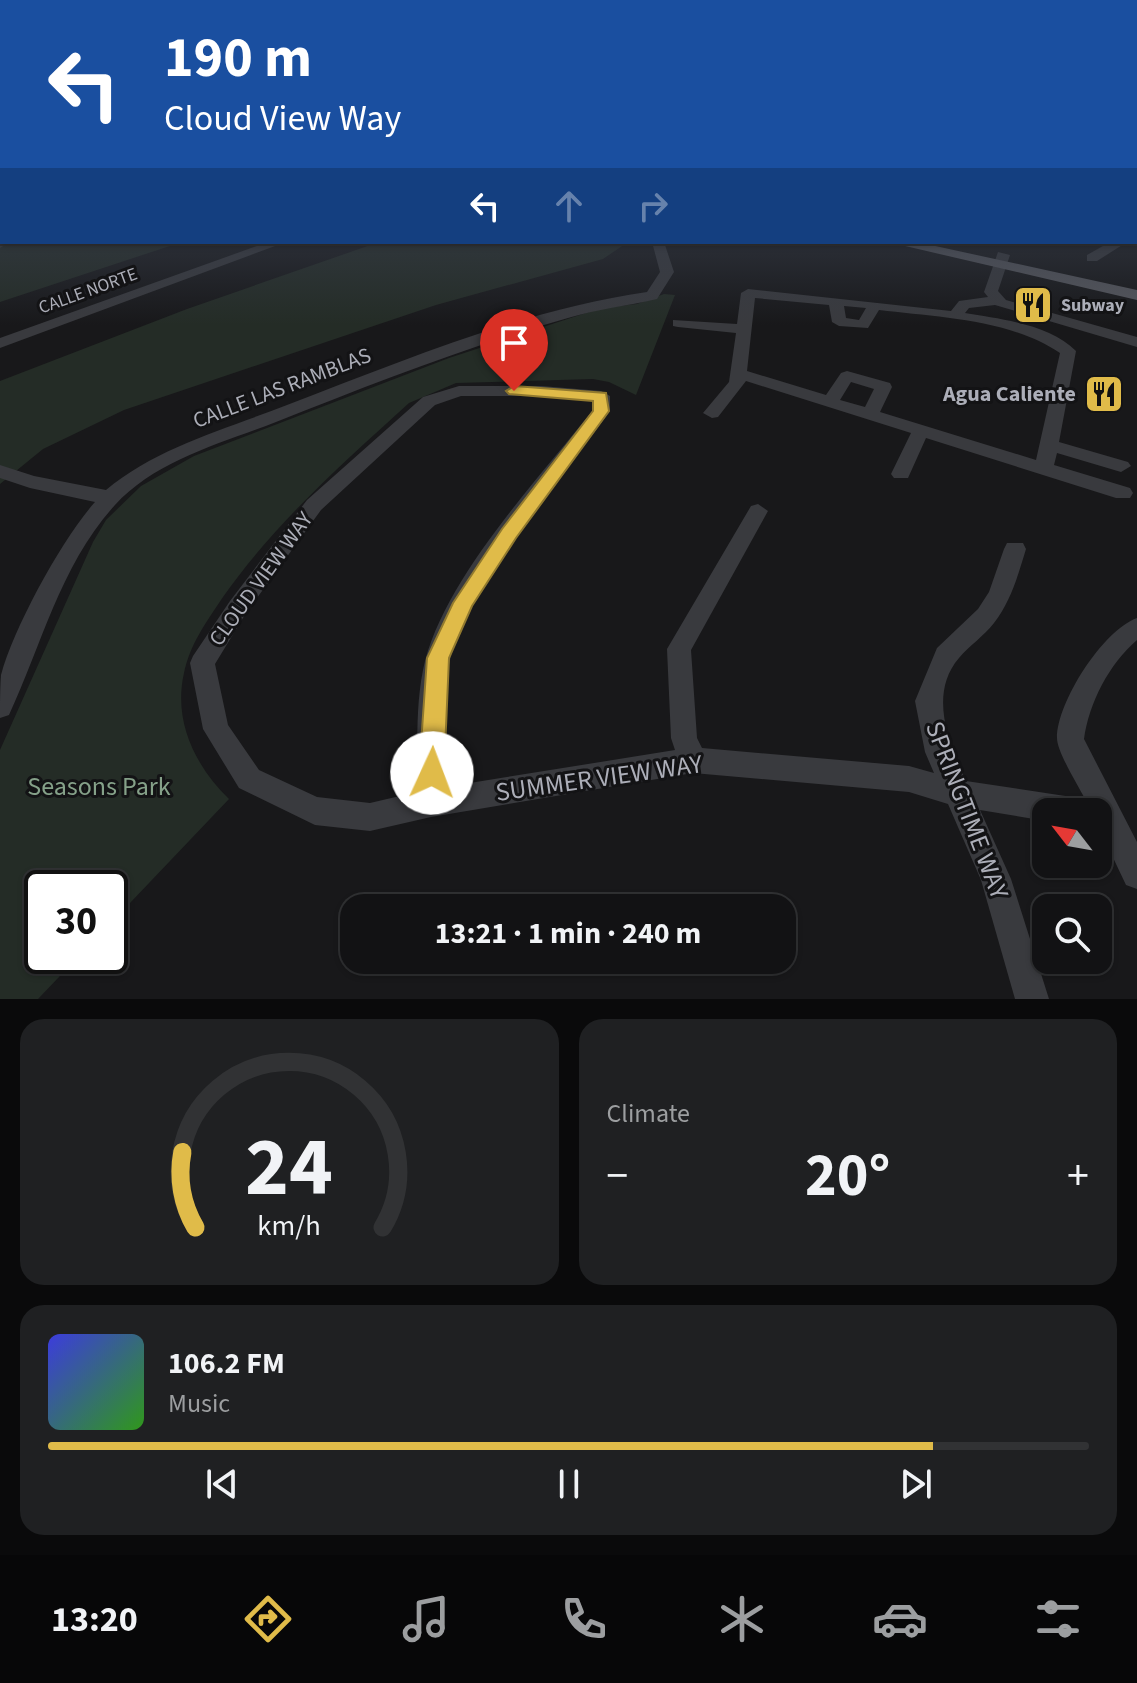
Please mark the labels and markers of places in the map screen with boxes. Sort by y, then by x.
restaurant icon: Subway [1012,284,1054,326]
place label: Subway [1061,293,1125,318]
pin [480,309,548,391]
restaurant icon: Agua Caliente [1083,373,1125,415]
place label: Agua Caliente [942,378,1076,410]

